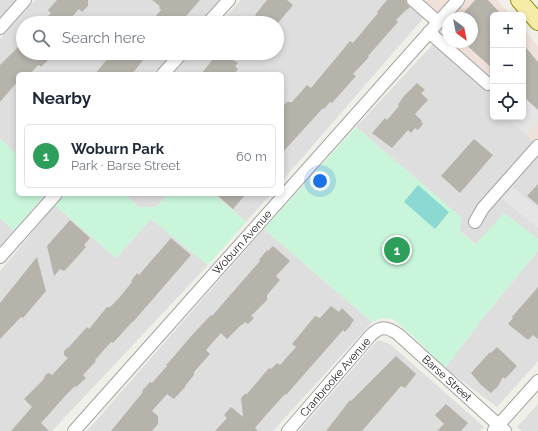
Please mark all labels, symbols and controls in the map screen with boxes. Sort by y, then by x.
north arrow [442,12,478,48]
map controls [490,12,526,120]
button: + [490,12,526,48]
search box [16,16,284,60]
icon: search [30,27,52,49]
text: Search here [62,29,145,47]
button: − [490,48,526,84]
button: locate [490,84,526,120]
text: Nearby [32,88,91,108]
text: Woburn Park [71,140,164,158]
text: 1 [43,149,49,164]
text: 60 m [236,149,267,164]
text: Park · Barse Street [71,158,180,173]
your location [310,171,330,191]
street label: Woburn Avenue [210,207,275,277]
pin: 1 [384,235,410,265]
street label: Cranbrooke Avenue [298,335,374,419]
street label: Barse Street [419,353,474,404]

